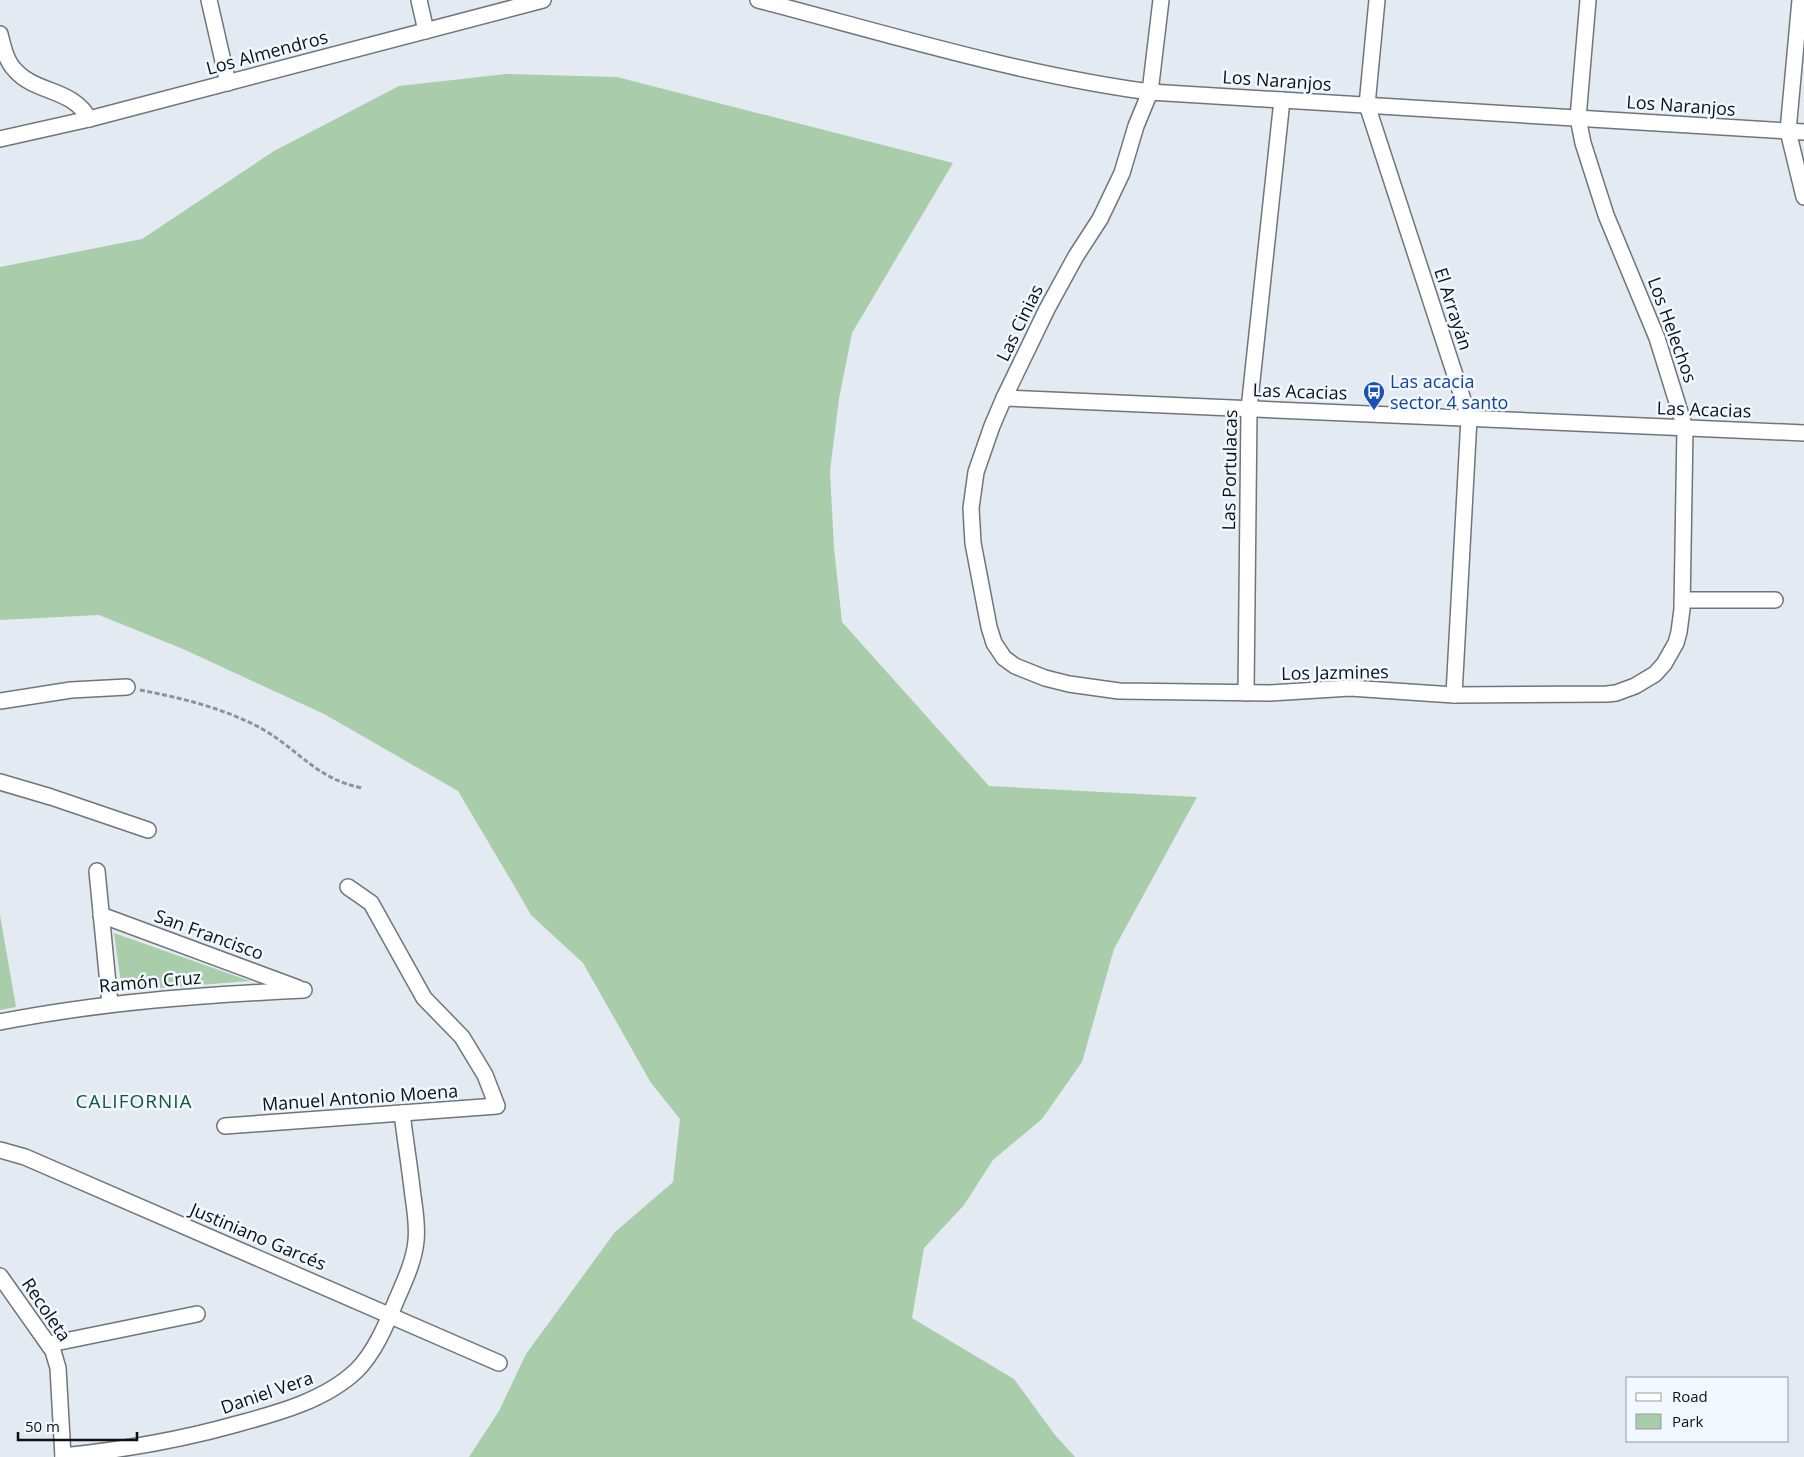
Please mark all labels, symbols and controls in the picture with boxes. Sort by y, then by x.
street label: Los Almendros [203,24,330,80]
street label: Los Naranjos [1222,64,1332,96]
street label: Los Naranjos [1626,89,1736,121]
street label: El Arrayán [1429,264,1479,353]
street label: Los Helechos [1643,274,1703,386]
street label: Las Cinias [990,280,1048,365]
place label: Las acacia sector 4 santo [1390,369,1508,414]
street label: Las Acacias [1252,377,1348,405]
bus stop icon: Las acacia sector 4 santo [1362,380,1386,411]
street label: Las Acacias [1656,395,1752,423]
street label: Las Portulacas [1216,409,1242,531]
street label: Los Jazmines [1281,659,1389,685]
street label: San Francisco [151,903,267,965]
street label: Ramón Cruz [98,965,202,997]
street label: Manuel Antonio Moena [261,1078,459,1116]
district label: CALIFORNIA [75,1088,193,1114]
street label: Justiniano Garcés [185,1196,330,1276]
street label: Recoleta [17,1273,77,1346]
street label: Daniel Vera [217,1365,316,1419]
legend [1626,1377,1789,1442]
text: Road [1672,1386,1708,1406]
scale bar [18,1410,136,1442]
text: Park [1672,1411,1703,1431]
text: 50 m [25,1416,60,1436]

